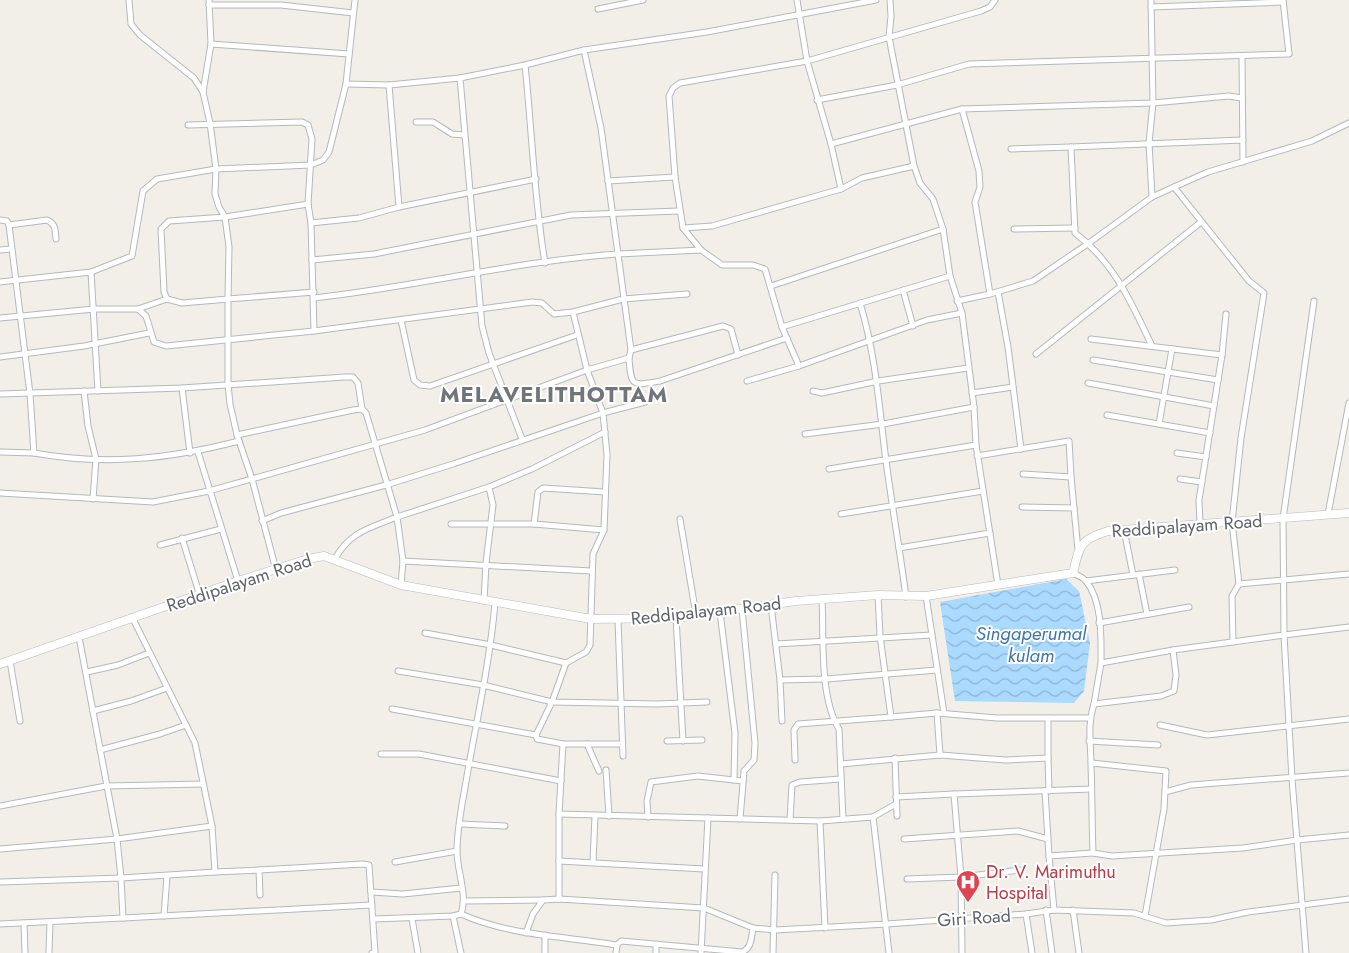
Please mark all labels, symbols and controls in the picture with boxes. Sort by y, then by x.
district label: MELAVELITHOTTAM [440,378,668,410]
street label: Reddipalayam Road [1111,508,1263,544]
street label: Reddipalayam Road [163,547,315,619]
street label: Reddipalayam Road [630,590,782,632]
water label: Singaperumal kulam [976,620,1087,669]
place label: Dr. V. Marimuthu Hospital [986,859,1116,906]
hospital icon: Dr. V. Marimuthu Hospital [955,869,981,903]
street label: Giri Road [936,902,1012,934]

